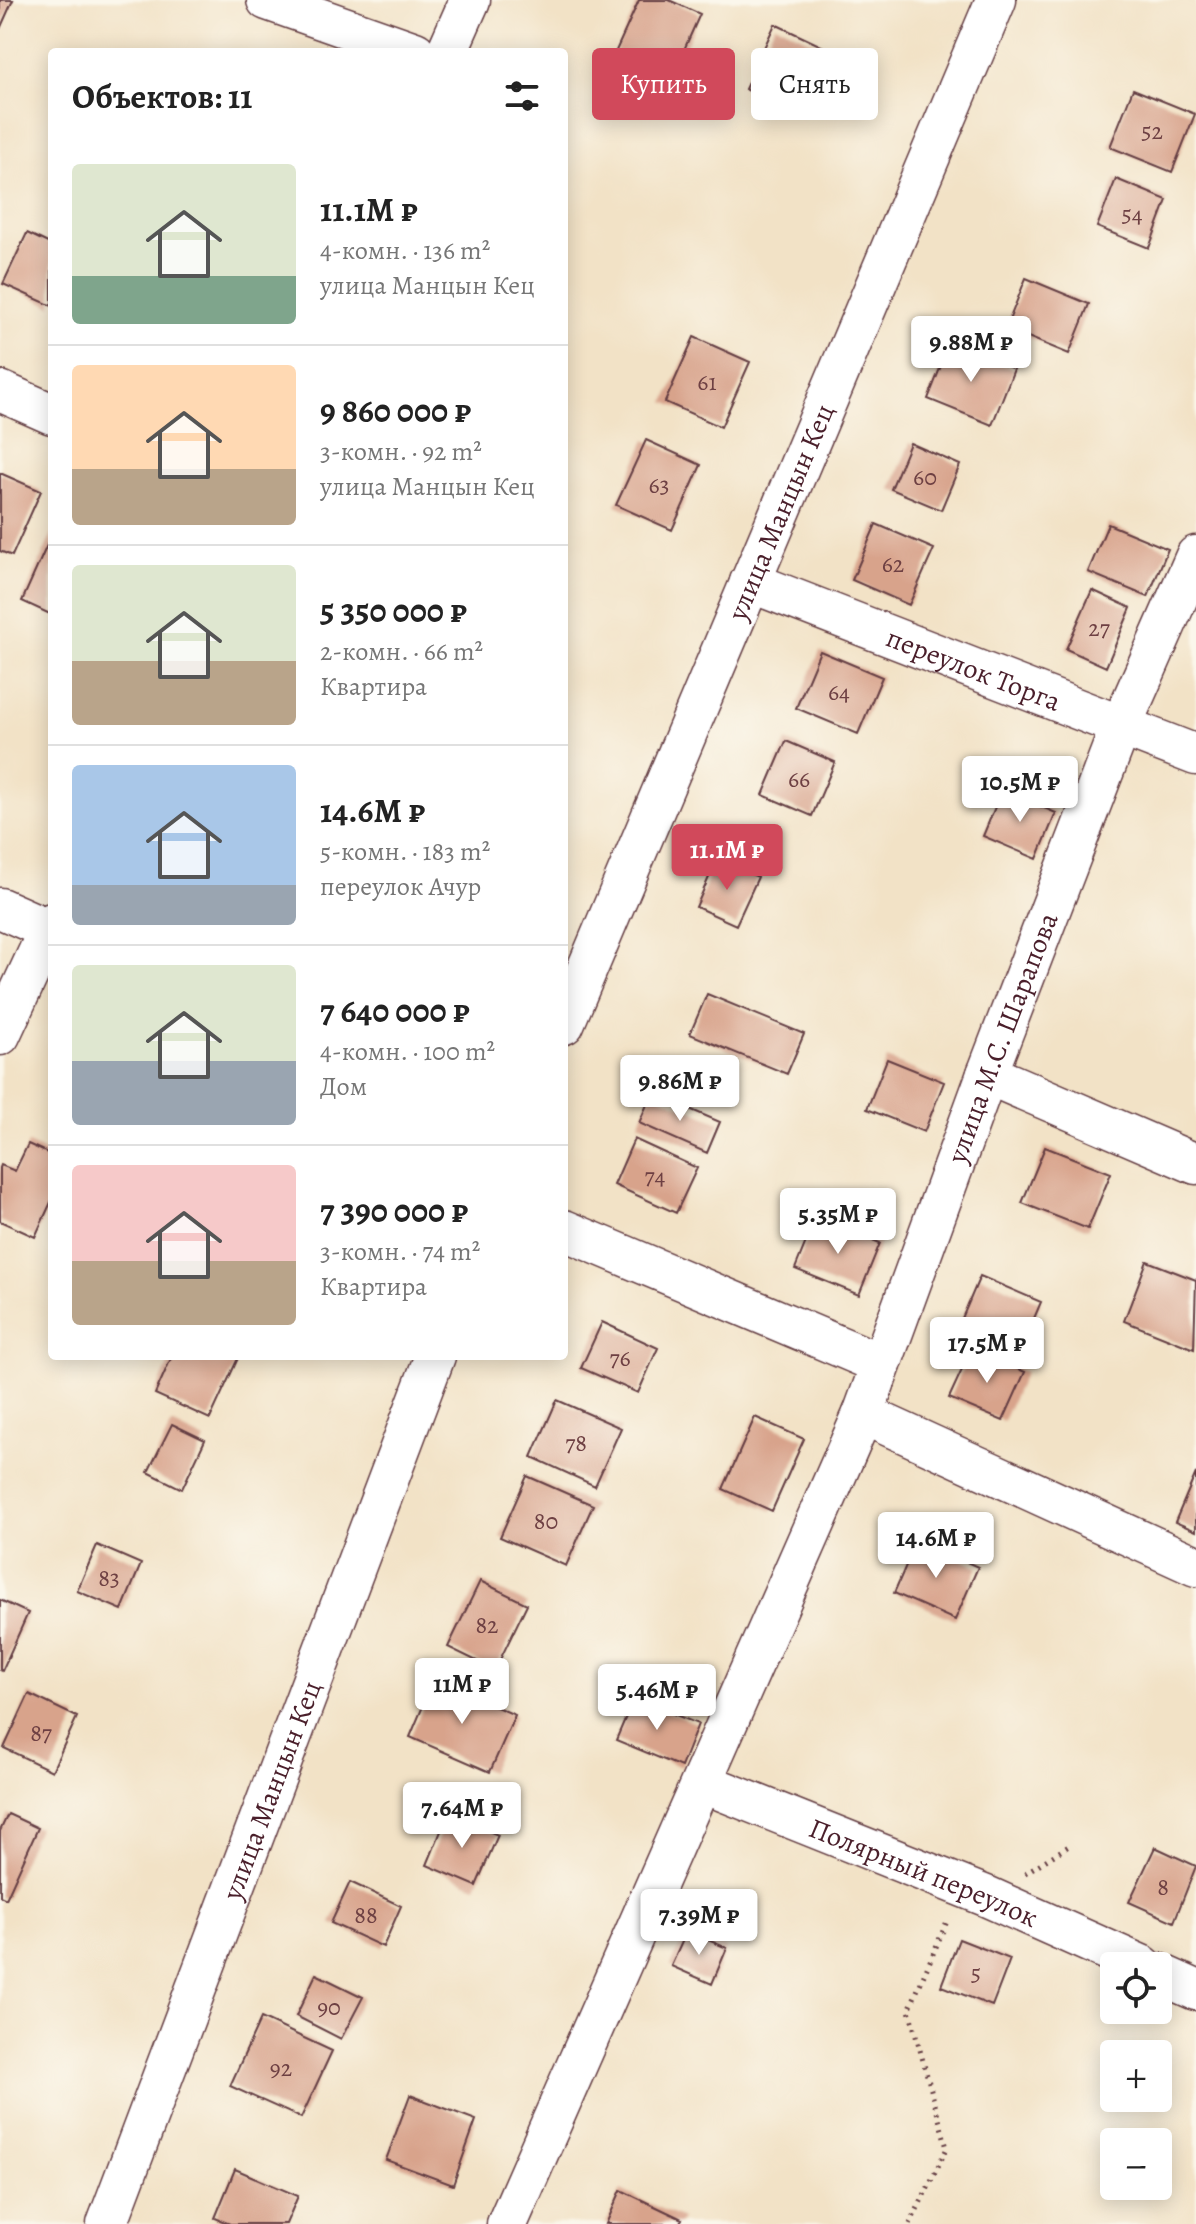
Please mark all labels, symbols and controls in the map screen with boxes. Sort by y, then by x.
chip: Купить [592,48,735,120]
chip: Снять [751,48,878,120]
text: Объектов: 11 [72,73,252,120]
icon: filters [500,74,544,118]
house number: 52 [1141,115,1163,147]
text: 11.1M ₽ [320,186,418,233]
icon: home [136,196,232,292]
house number: 54 [1121,198,1143,230]
text: 4-комн. · 136 m² [320,233,490,268]
text: улица Манцын Кец [320,268,535,303]
pin: 9.88M ₽ [897,316,1045,384]
text: 9.88M ₽ [929,324,1013,359]
house number: 61 [697,366,717,398]
text: 9 860 000 ₽ [320,387,471,434]
icon: home [136,397,232,493]
street label: улица Манцын Кец [718,398,843,627]
text: 3-комн. · 92 m² [320,434,482,469]
house number: 60 [913,461,937,493]
text: улица Манцын Кец [320,469,535,504]
house number: 63 [648,469,670,501]
house number: 62 [882,548,904,580]
text: 5 350 000 ₽ [320,587,467,634]
icon: home [136,597,232,693]
house number: 27 [1088,612,1111,644]
street label: переулок Торга [881,619,1066,721]
text: 2-комн. · 66 m² [320,634,483,669]
text: Квартира [320,669,427,704]
house number: 64 [828,676,850,708]
pin: 10.5M ₽ [946,756,1094,824]
house number: 66 [788,763,810,795]
text: 10.5M ₽ [980,764,1060,799]
text: 14.6M ₽ [320,787,425,834]
icon: home [136,797,232,893]
pin: 11.1M ₽ [653,824,801,892]
text: 11.1M ₽ [690,832,764,867]
text: 5-комн. · 183 m² [320,834,490,869]
text: переулок Ачур [320,869,481,904]
street label: улица М.С. Шарапова [938,907,1067,1169]
text: 7 640 000 ₽ [320,987,470,1034]
icon: home [136,997,232,1093]
text: 4-комн. · 100 m² [320,1034,495,1069]
pin: 9.86M ₽ [606,1055,754,1123]
text: 9.86M ₽ [638,1063,722,1098]
text: Дом [320,1069,367,1104]
house number: 74 [645,1160,666,1192]
text: 7 390 000 ₽ [320,1187,468,1234]
pin: 5.35M ₽ [764,1188,912,1256]
text: 5.35M ₽ [798,1196,878,1231]
icon: home [136,1197,232,1293]
text: 3-комн. · 74 m² [320,1234,480,1269]
text: Квартира [320,1269,427,1304]
pin: 17.5M ₽ [913,1317,1061,1385]
text: 17.5M ₽ [948,1325,1026,1360]
house number: 76 [609,1342,631,1374]
house number: 78 [565,1427,587,1459]
house number: 80 [534,1505,558,1537]
pin: 14.6M ₽ [862,1512,1010,1580]
text: 14.6M ₽ [896,1520,976,1555]
house number: 83 [98,1562,120,1594]
house number: 82 [475,1609,499,1641]
pin: 11M ₽ [406,1658,518,1726]
pin: 5.46M ₽ [583,1664,731,1732]
text: 11M ₽ [433,1666,491,1701]
text: 5.46M ₽ [616,1672,698,1707]
street label: улица Манцын Кец [213,1675,331,1906]
house number: 87 [30,1717,53,1749]
pin: 7.64M ₽ [388,1782,536,1850]
text: 7.64M ₽ [421,1790,503,1825]
street label: Полярный переулок [803,1809,1044,1937]
house number: 8 [1157,1871,1169,1903]
pin: 7.39M ₽ [625,1889,773,1957]
text: 7.39M ₽ [658,1897,740,1932]
house number: 88 [354,1899,378,1931]
map controls [1100,1952,1172,2200]
button: locate [1100,1952,1172,2024]
house number: 5 [971,1957,981,1989]
house number: 90 [317,1991,341,2023]
button: + [1100,2040,1172,2112]
house number: 92 [270,2052,292,2084]
button: − [1100,2128,1172,2200]

